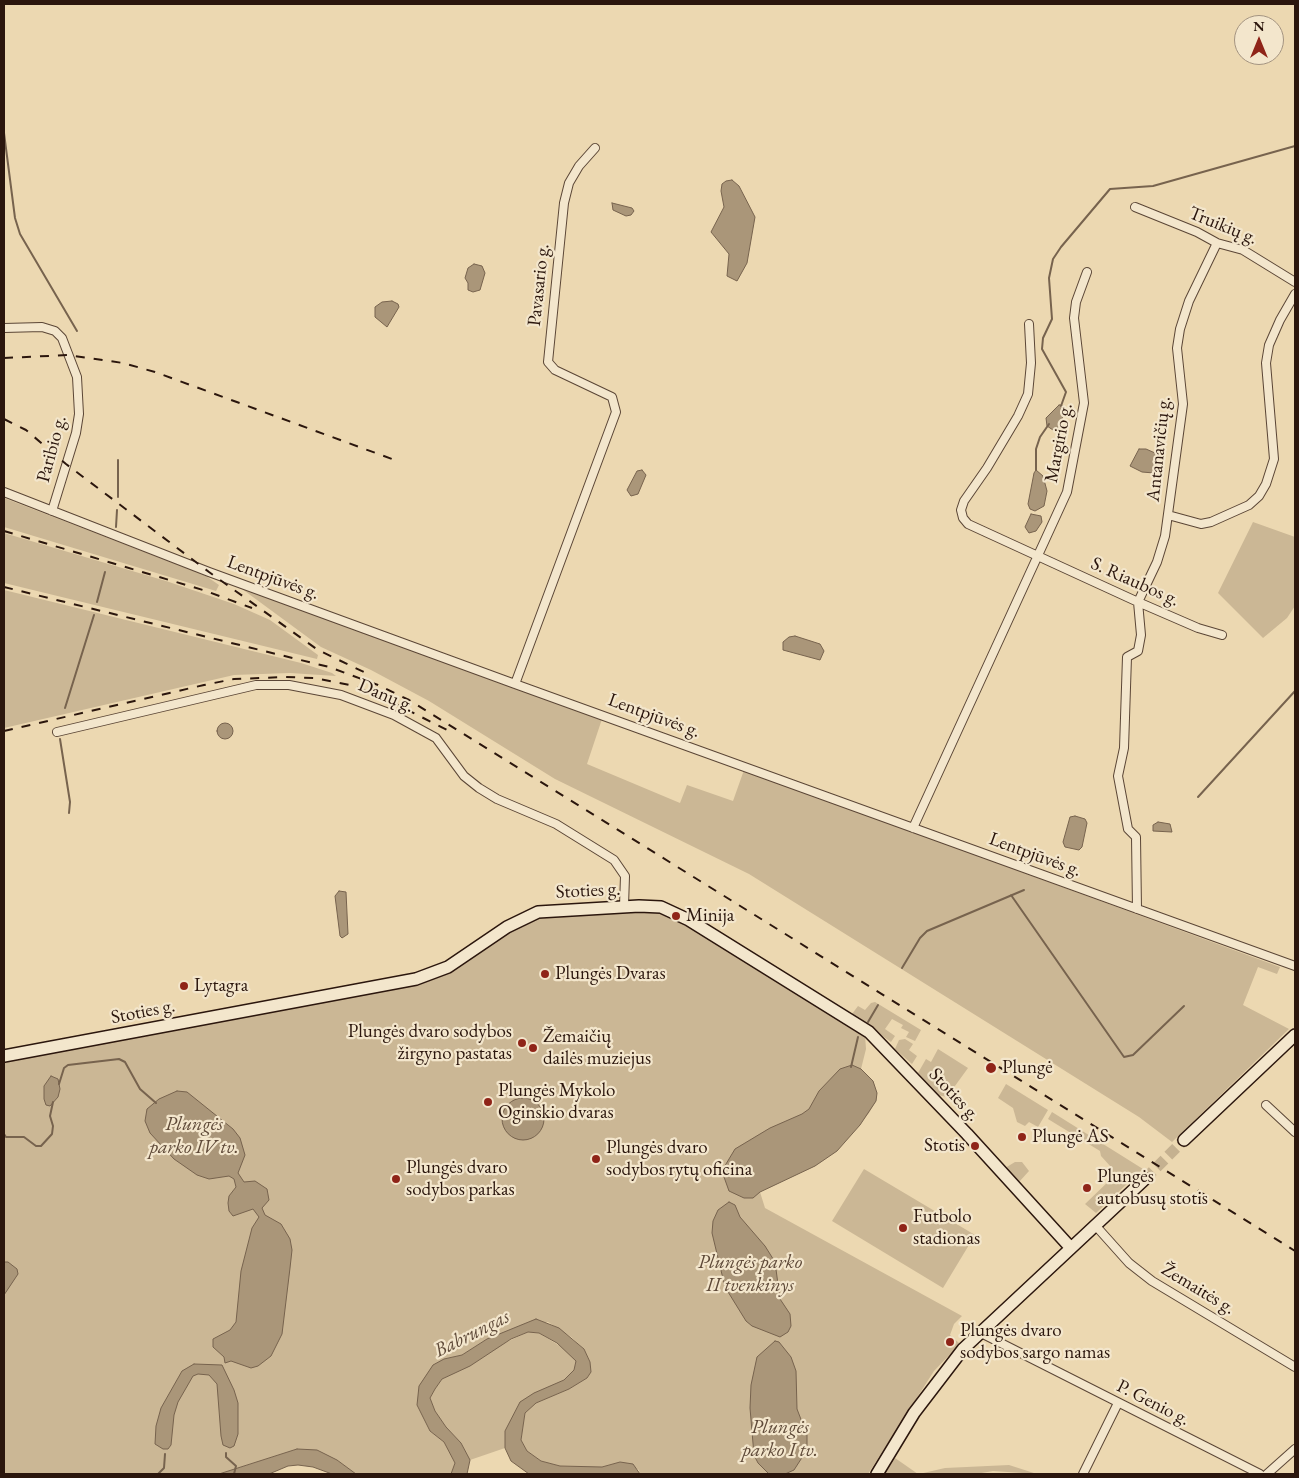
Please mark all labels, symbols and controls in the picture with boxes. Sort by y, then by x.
north arrow [1234,15,1284,65]
text: N [1253,17,1265,35]
street label: Truikių g. [1185,202,1261,250]
street label: Pavasario g. [523,243,555,327]
street label: Antanavičių g. [1142,395,1176,503]
street label: Margirio g. [1040,401,1078,485]
street label: Paribio g. [32,413,72,485]
street label: Lentpjūvės g. [224,551,322,605]
street label: S. Riaubos g. [1087,552,1183,612]
street label: Danų g. [355,674,417,718]
street label: Lentpjūvės g. [605,689,703,743]
street label: Lentpjūvės g. [986,828,1084,882]
street label: Stoties g. [555,878,621,904]
place label: Minija [686,905,734,927]
marker: Minija [670,910,682,922]
place label: Plungės Dvaras [555,963,666,985]
marker: Plungės Dvaras [539,968,551,980]
place label: Lytagra [194,975,248,997]
marker: Lytagra [178,980,190,992]
street label: Stoties g. [109,995,177,1029]
place label: Plungės dvaro sodybos žirgyno pastatas [348,1021,512,1065]
place label: Žemaičių dailės muziejus [543,1026,651,1070]
marker: Plungės dvaro sodybos žirgyno pastatas [516,1037,528,1049]
marker: Žemaičių dailės muziejus [527,1042,539,1054]
place label: Plungė [1002,1057,1053,1079]
marker: Plungė [984,1061,998,1075]
street label: Stoties g. [924,1064,984,1126]
place label: Plungės Mykolo Oginskio dvaras [498,1080,615,1124]
marker: Plungės Mykolo Oginskio dvaras [482,1096,494,1108]
water label: Plungės parko IV tv. [149,1113,239,1160]
place label: Plungė AS [1032,1126,1109,1148]
marker: Plungė AS [1016,1131,1028,1143]
place label: Stotis [924,1135,965,1157]
place label: Plungės dvaro sodybos rytų oficina [606,1137,752,1181]
marker: Stotis [969,1140,981,1152]
marker: Plungės dvaro sodybos rytų oficina [590,1153,602,1165]
place label: Plungės dvaro sodybos parkas [406,1157,515,1201]
place label: Plungės autobusų stotis [1097,1166,1208,1210]
marker: Plungės dvaro sodybos parkas [390,1173,402,1185]
marker: Plungės autobusų stotis [1081,1182,1093,1194]
place label: Futbolo stadionas [913,1206,980,1250]
marker: Futbolo stadionas [897,1222,909,1234]
water label: Plungės parko II tvenkinys [698,1251,802,1298]
street label: Žemaitės g. [1157,1258,1239,1320]
water label: Babrungas [430,1305,514,1363]
place label: Plungės dvaro sodybos sargo namas [960,1320,1110,1364]
marker: Plungės dvaro sodybos sargo namas [944,1336,956,1348]
street label: P. Genio g. [1113,1375,1193,1431]
water label: Plungės parko I tv. [742,1416,818,1463]

